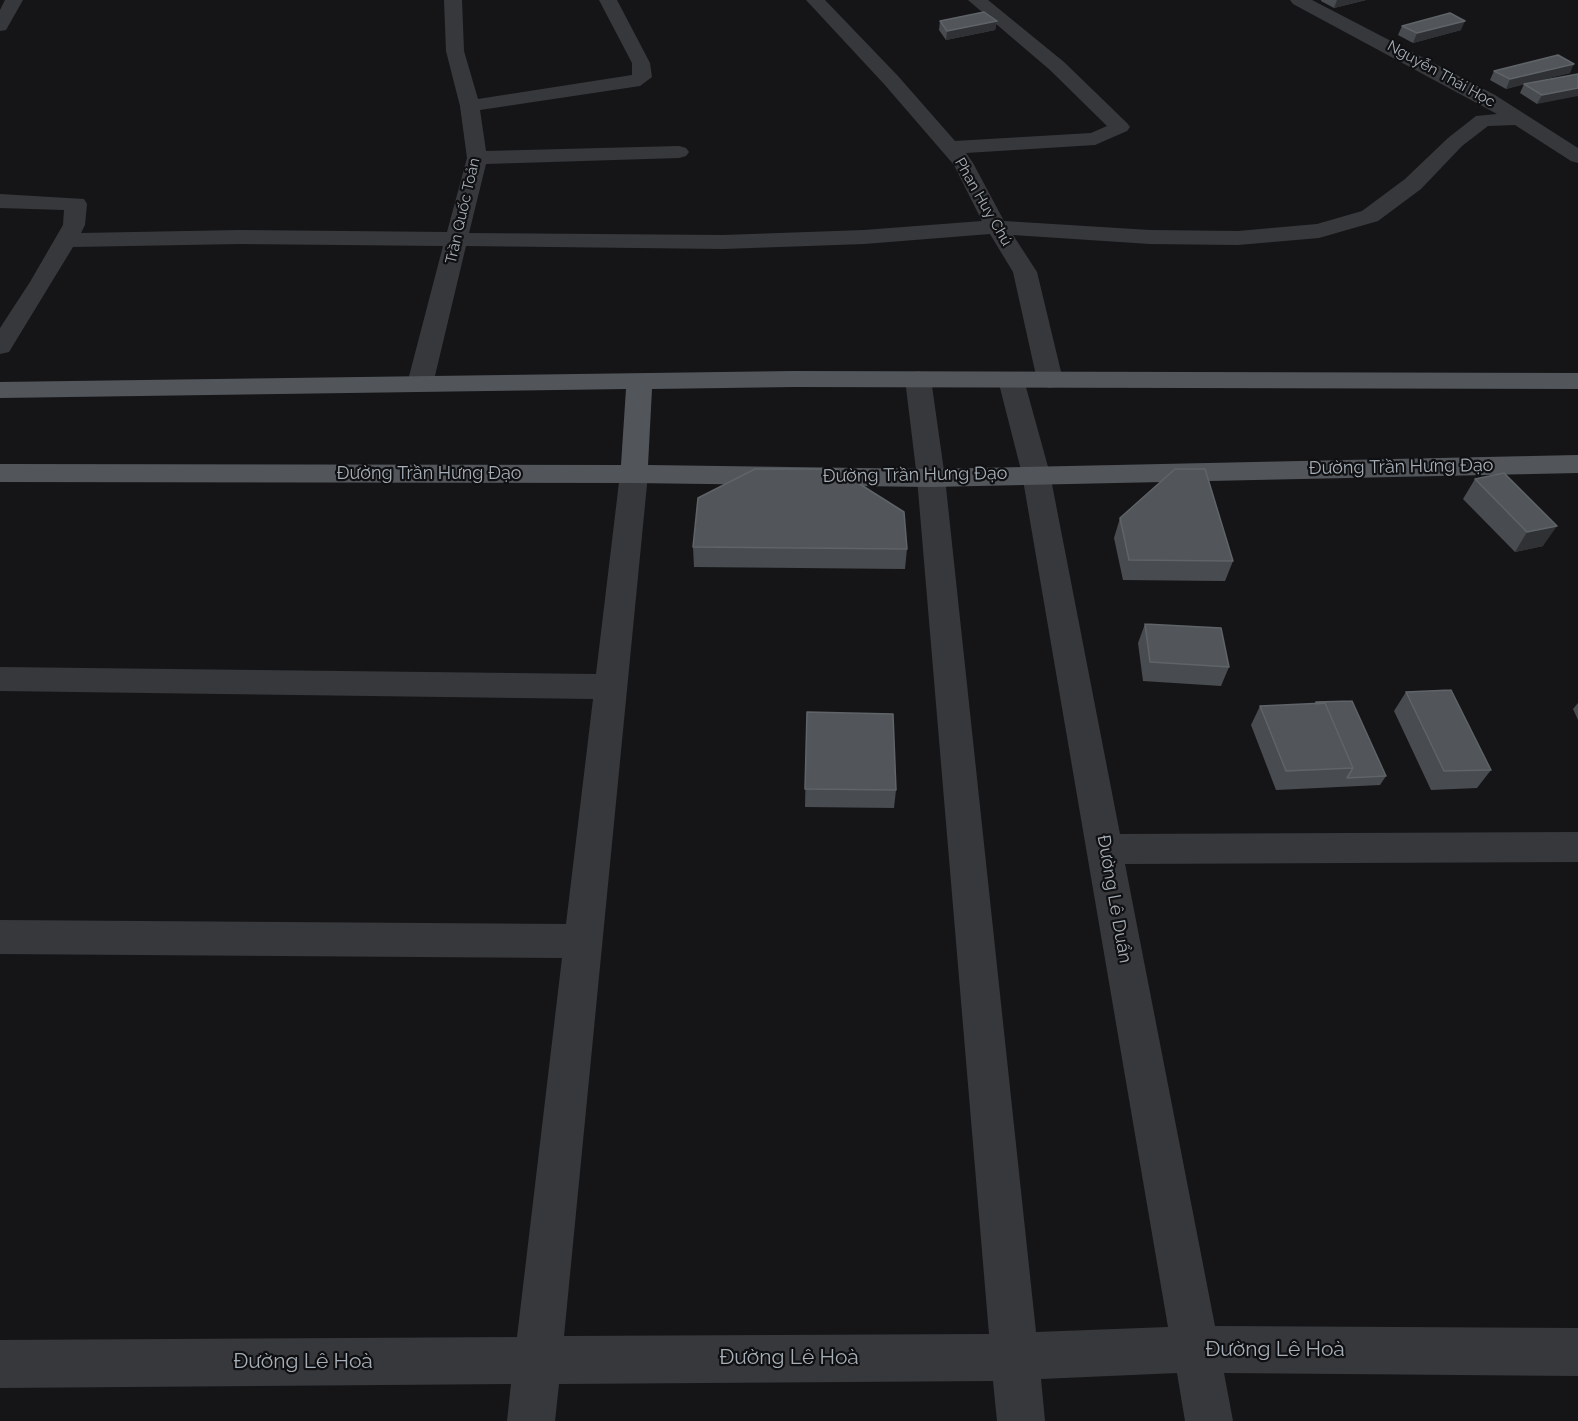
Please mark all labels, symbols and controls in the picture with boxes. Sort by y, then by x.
street label: Nguyễn Thái Học [1384,37,1498,111]
street label: Phan Huy Chú [951,155,1015,249]
street label: Trần Quốc Toản [442,156,484,266]
street label: Đường Trần Hưng Đạo [1308,455,1494,479]
street label: Đường Trần Hưng Đạo [337,463,521,485]
street label: Đường Trần Hưng Đạo [822,463,1008,487]
street label: Đường Lê Duẩn [1092,833,1136,965]
street label: Đường Lê Hoà [1205,1337,1345,1363]
street label: Đường Lê Hoà [719,1345,859,1371]
street label: Đường Lê Hoà [233,1349,373,1375]

